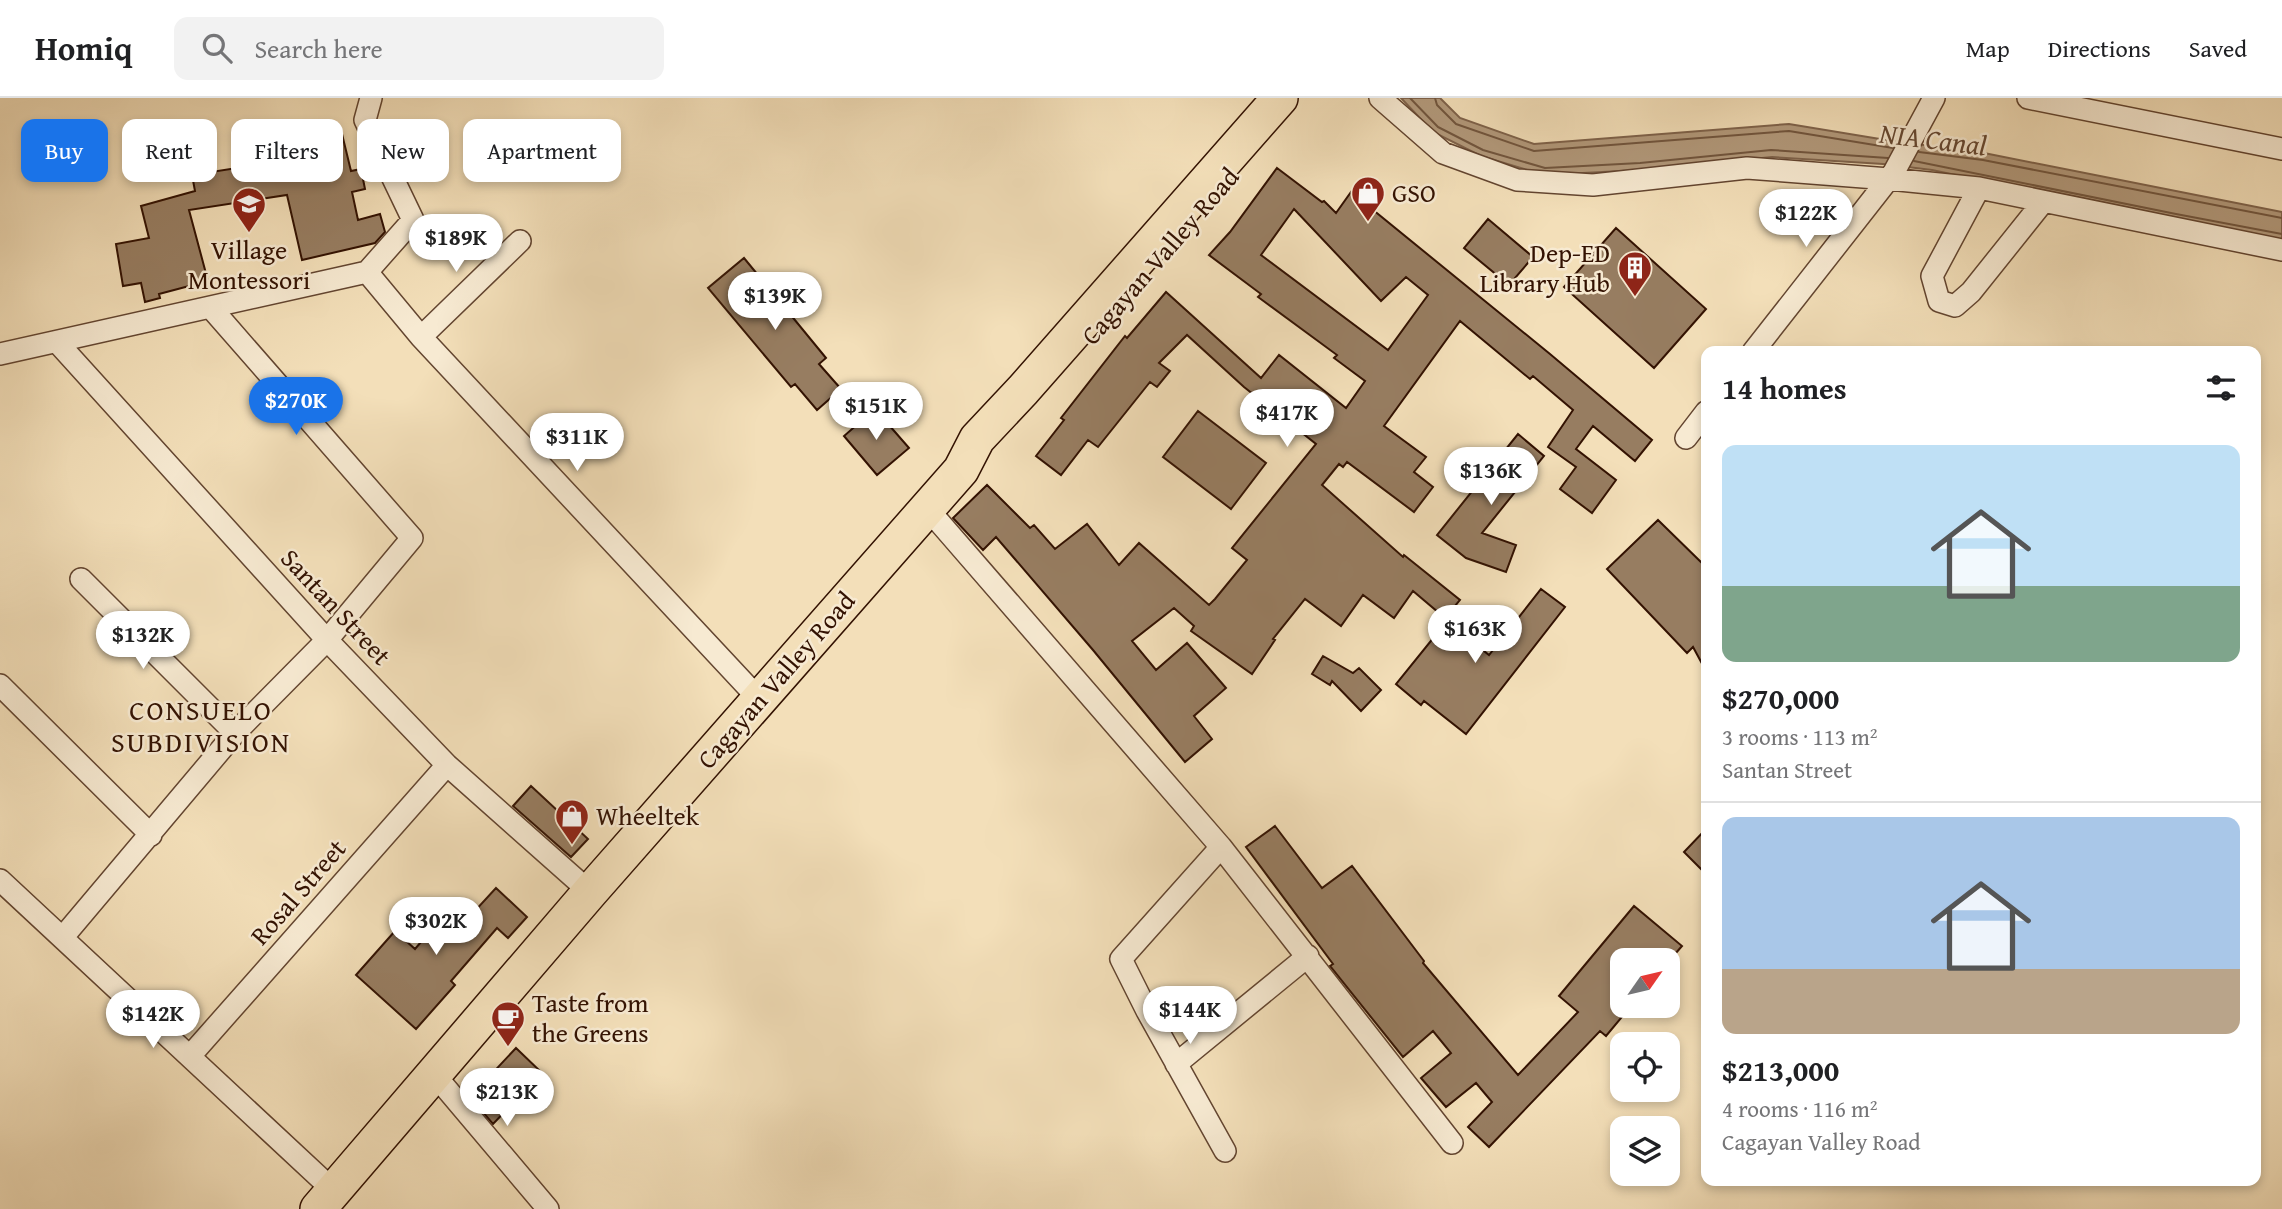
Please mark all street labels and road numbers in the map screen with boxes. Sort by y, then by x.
street label: Cagayan Valley Road [1071,158,1248,353]
street label: Santan Street [272,540,401,674]
street label: Cagayan Valley Road [687,582,864,777]
street label: Rosal Street [240,830,355,953]

